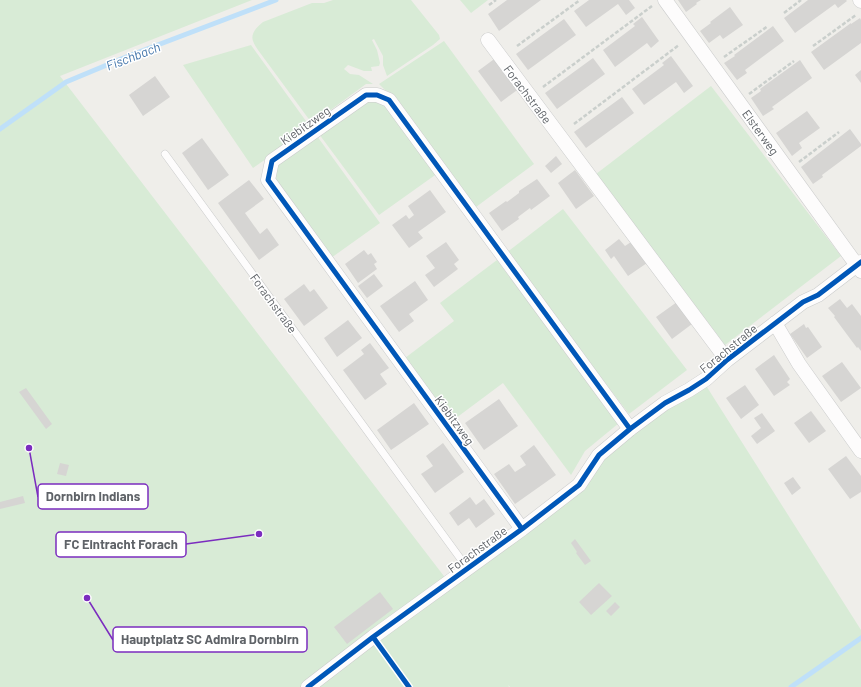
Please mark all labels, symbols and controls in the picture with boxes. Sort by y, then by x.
water label: Fischbach [104,38,163,74]
street label: Forachstraße [501,62,555,126]
street label: Kiebitzweg [277,103,333,147]
street label: Elsterweg [740,107,782,157]
street label: Forachstraße [248,271,300,335]
street label: Forachstraße [696,321,760,375]
street label: Kiebitzweg [432,393,478,447]
callout: Dornbirn Indians [38,484,148,509]
text: Dornbirn Indians [46,488,141,504]
street label: Forachstraße [445,523,509,575]
callout: FC Eintracht Forach [56,532,186,557]
text: FC Eintracht Forach [64,536,178,552]
callout: Hauptplatz SC Admira Dornbirn [113,627,307,652]
text: Hauptplatz SC Admira Dornbirn [121,631,299,647]

